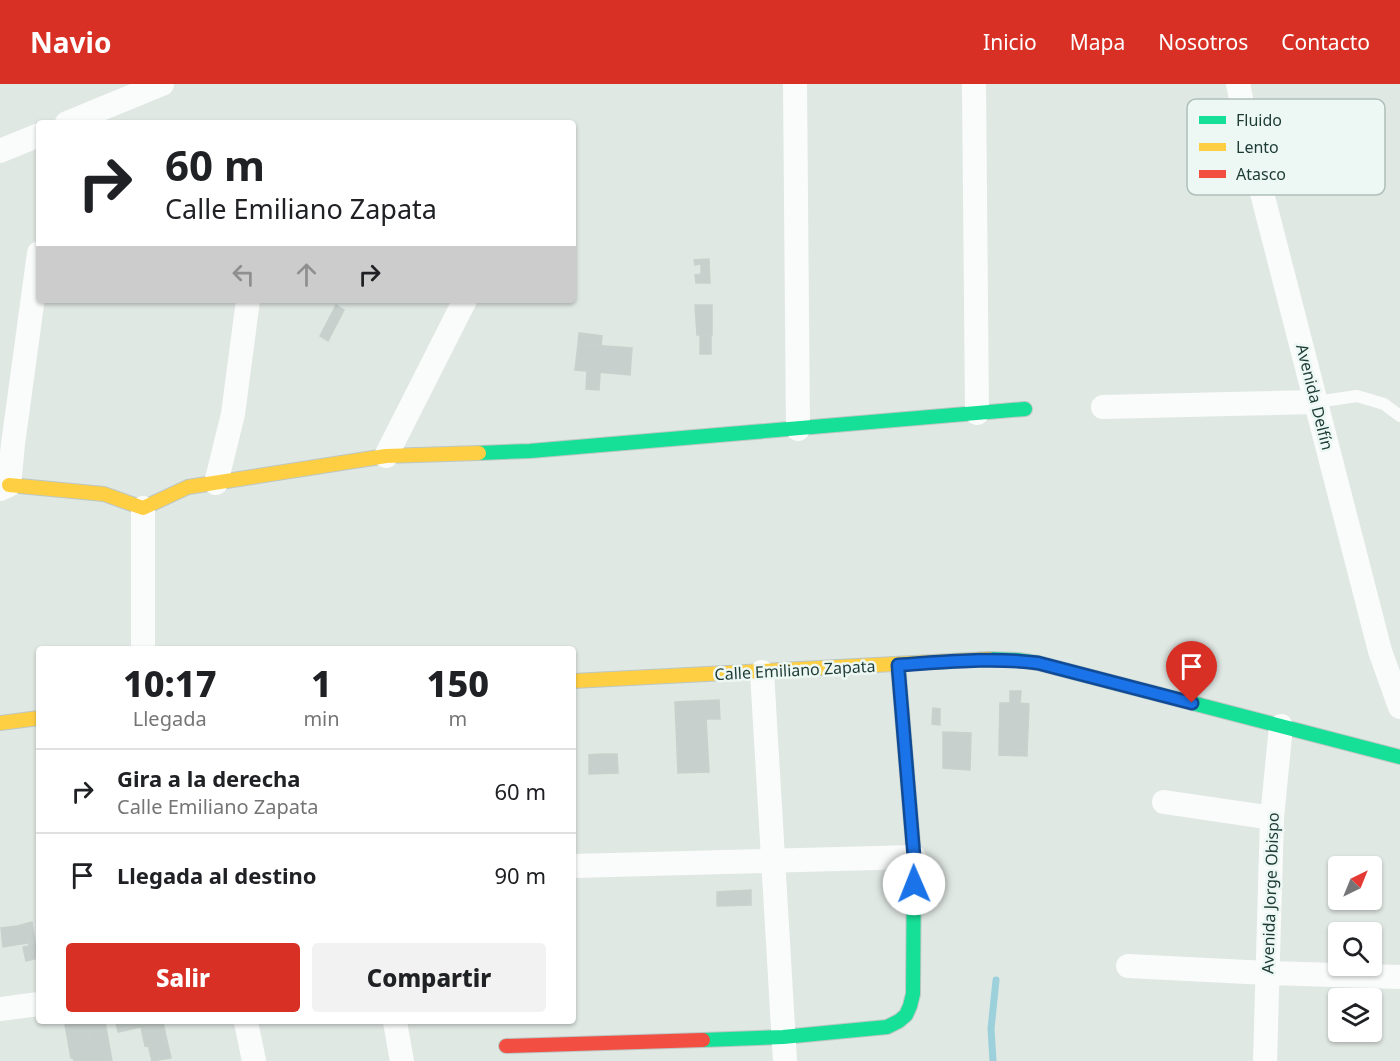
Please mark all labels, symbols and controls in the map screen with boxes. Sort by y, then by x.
text: Navio [30,23,111,61]
text: Inicio [983,28,1037,56]
text: Mapa [1070,28,1125,56]
text: Nosotros [1158,28,1248,56]
text: Contacto [1281,28,1370,56]
legend [1187,99,1385,195]
text: Fluido [1236,109,1282,131]
text: 60 m [165,136,265,193]
text: Lento [1236,136,1279,158]
icon: right [66,144,144,222]
text: Atasco [1236,163,1286,185]
text: Calle Emiliano Zapata [165,190,437,227]
icon: left [227,258,260,291]
icon: ahead [290,258,323,291]
icon: right [353,258,386,291]
street label: Avenida Delfín [1291,342,1339,452]
pin [1166,641,1217,703]
icon: arrive [1175,650,1208,683]
street label: Calle Emiliano Zapata [714,655,876,685]
text: 10:17 [123,659,216,708]
text: 1 [311,659,332,708]
text: 150 [427,659,489,708]
text: Llegada [133,705,207,732]
text: min [303,705,340,732]
text: m [448,705,467,732]
text: Gira a la derecha [117,763,301,793]
icon: right [66,775,99,808]
text: 60 m [495,776,546,806]
text: Calle Emiliano Zapata [117,793,318,820]
street label: Avenida Jorge Obispo [1256,812,1284,974]
position arrow [882,852,946,916]
north arrow [1328,856,1382,910]
map controls [1328,856,1382,1042]
icon: arrive [66,859,99,892]
text: Llegada al destino [117,860,317,890]
text: 90 m [495,860,546,890]
button: search [1328,922,1382,976]
button: Salir [66,943,300,1012]
button: Compartir [312,943,546,1012]
button: layers [1328,988,1382,1042]

